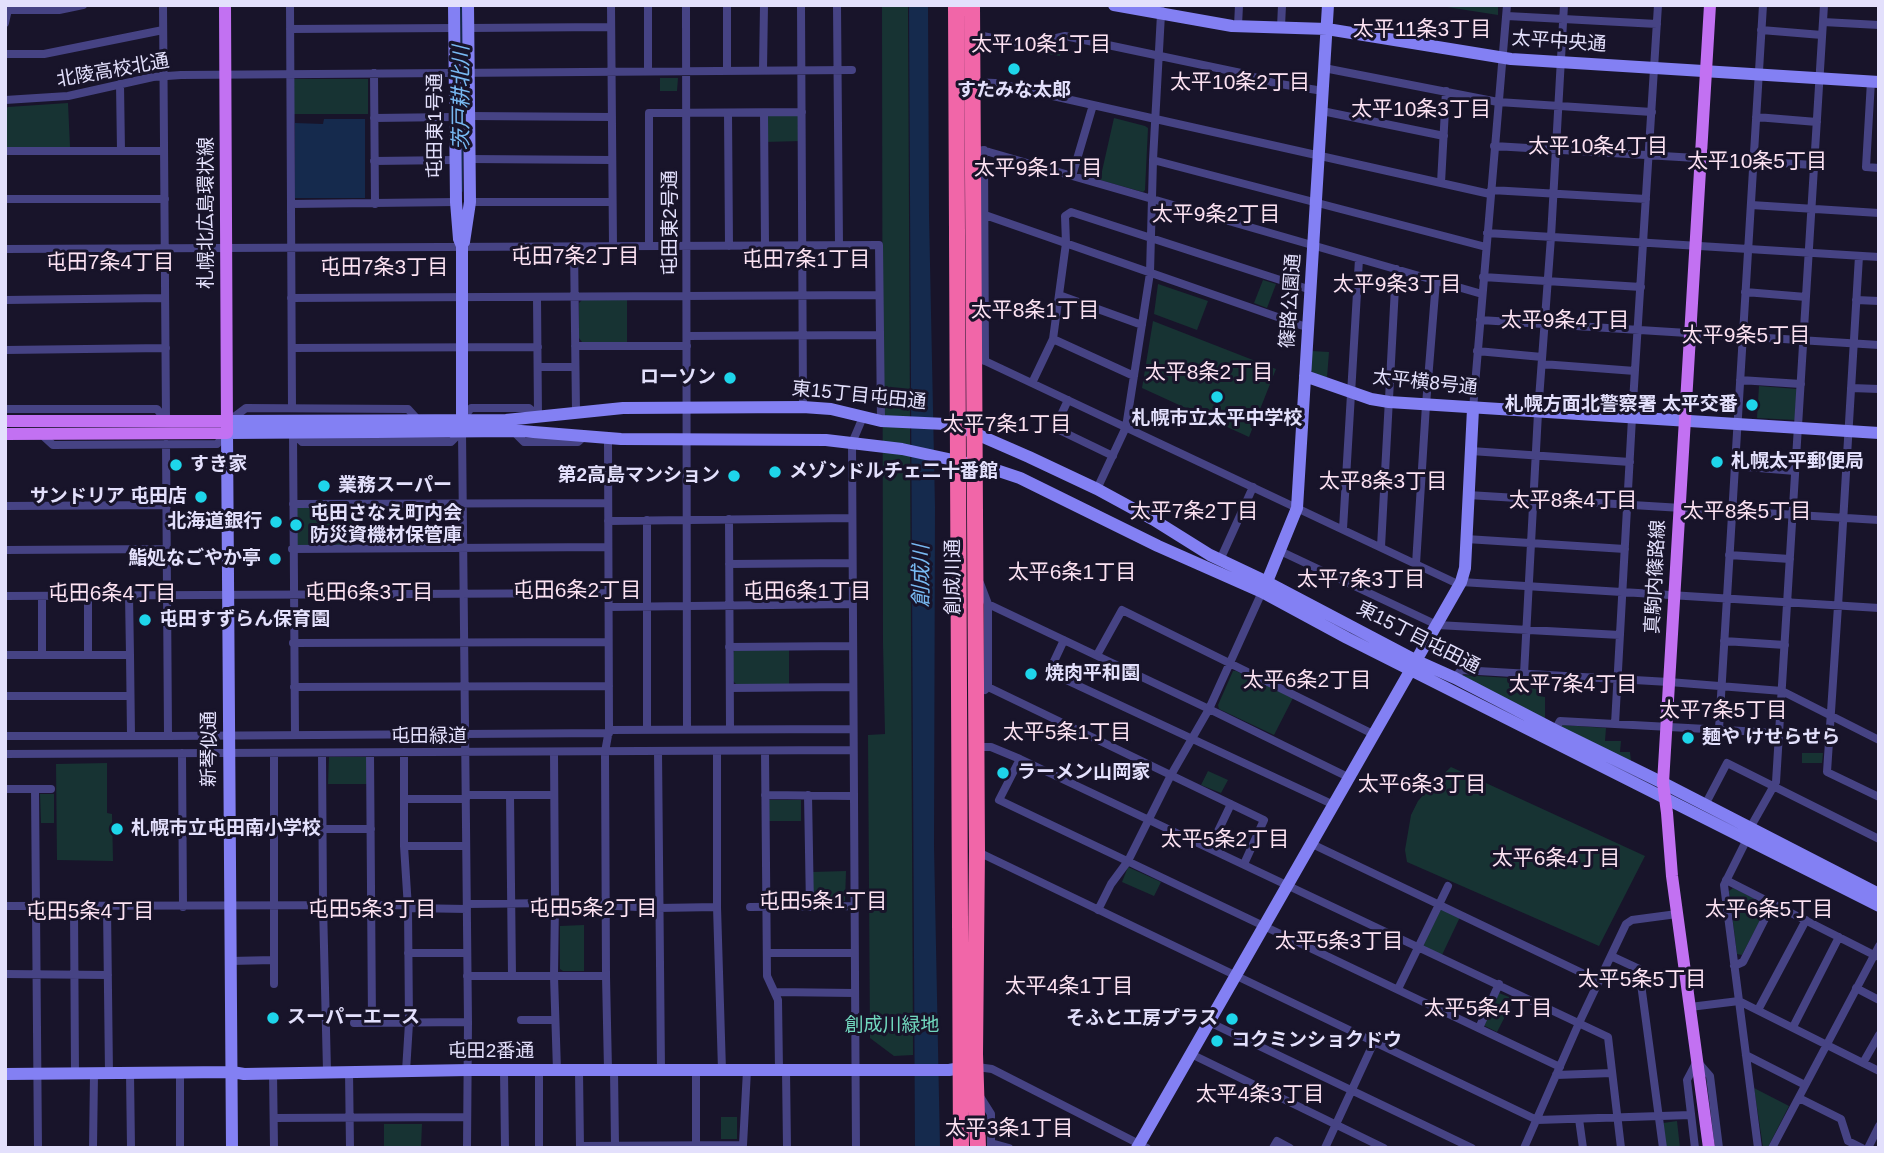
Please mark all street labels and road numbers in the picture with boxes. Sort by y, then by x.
street label: 太平中央通 [1511,27,1607,57]
street label: 北陵高校北通 [55,50,171,92]
street label: 屯田東1号通 [425,73,447,179]
street label: 札幌北広島環状線 [196,137,218,289]
street label: 屯田東2号通 [660,170,682,276]
street label: 篠路公園通 [1276,253,1306,349]
street label: 太平横8号通 [1371,366,1479,400]
street label: 東15丁目屯田通 [791,378,927,414]
street label: 真駒内篠路線 [1642,519,1670,635]
street label: 創成川通 [943,539,965,615]
street label: 東15丁目屯田通 [1353,597,1483,679]
street label: 新琴似通 [199,711,221,787]
street label: 屯田緑道 [391,726,467,748]
street label: 屯田2番通 [448,1041,534,1063]

